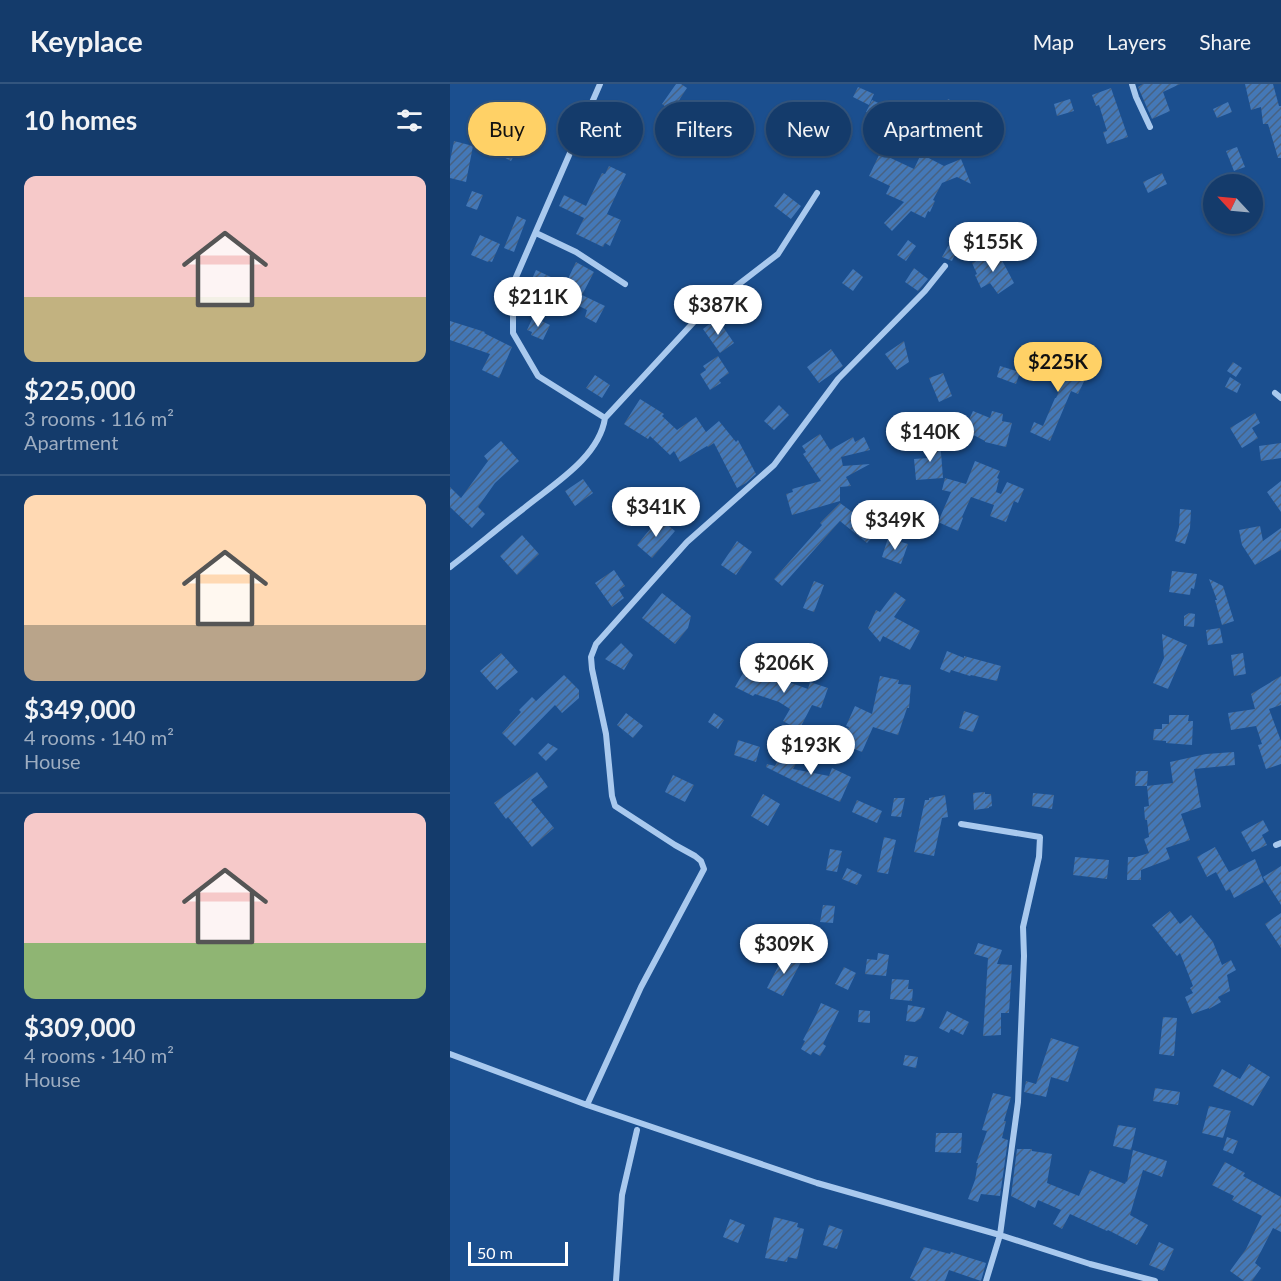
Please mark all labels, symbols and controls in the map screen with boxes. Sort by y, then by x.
text: Keyplace [30,24,143,58]
text: Map [1033,29,1074,54]
text: Layers [1107,29,1166,54]
text: Share [1199,29,1251,54]
chip: Buy [468,102,546,156]
chip: Rent [558,102,643,156]
chip: Filters [655,102,754,156]
chip: New [766,102,851,156]
chip: Apartment [863,102,1004,156]
text: 10 homes [24,104,137,136]
icon: filters [393,104,426,137]
north arrow [1203,174,1263,234]
map controls [1203,174,1263,234]
icon: home [171,215,279,323]
pin: $155K [951,222,1035,273]
text: $155K [963,229,1023,253]
pin: $211K [496,277,580,328]
text: $211K [508,284,568,308]
pin: $387K [676,285,760,336]
text: $387K [688,292,748,316]
pin: $225K [1016,342,1100,393]
text: $225K [1028,349,1088,373]
text: $225,000 [24,374,136,406]
text: 3 rooms · 116 m² [24,406,174,430]
pin: $140K [888,412,972,463]
text: $140K [900,419,960,443]
text: Apartment [24,430,118,454]
pin: $341K [614,487,698,538]
text: $341K [626,494,686,518]
pin: $349K [853,500,937,551]
text: $349K [865,507,925,531]
icon: home [171,534,279,642]
pin: $206K [742,643,826,694]
text: $206K [754,650,814,674]
text: $349,000 [24,693,136,725]
text: 4 rooms · 140 m² [24,725,174,749]
pin: $193K [769,725,853,776]
text: $193K [781,732,841,756]
text: House [24,749,81,773]
icon: home [171,852,279,960]
pin: $309K [742,924,826,975]
text: $309K [754,931,814,955]
text: $309,000 [24,1011,136,1043]
text: 4 rooms · 140 m² [24,1043,174,1067]
text: House [24,1067,81,1091]
scale bar [468,1239,568,1266]
text: 50 m [477,1243,513,1262]

